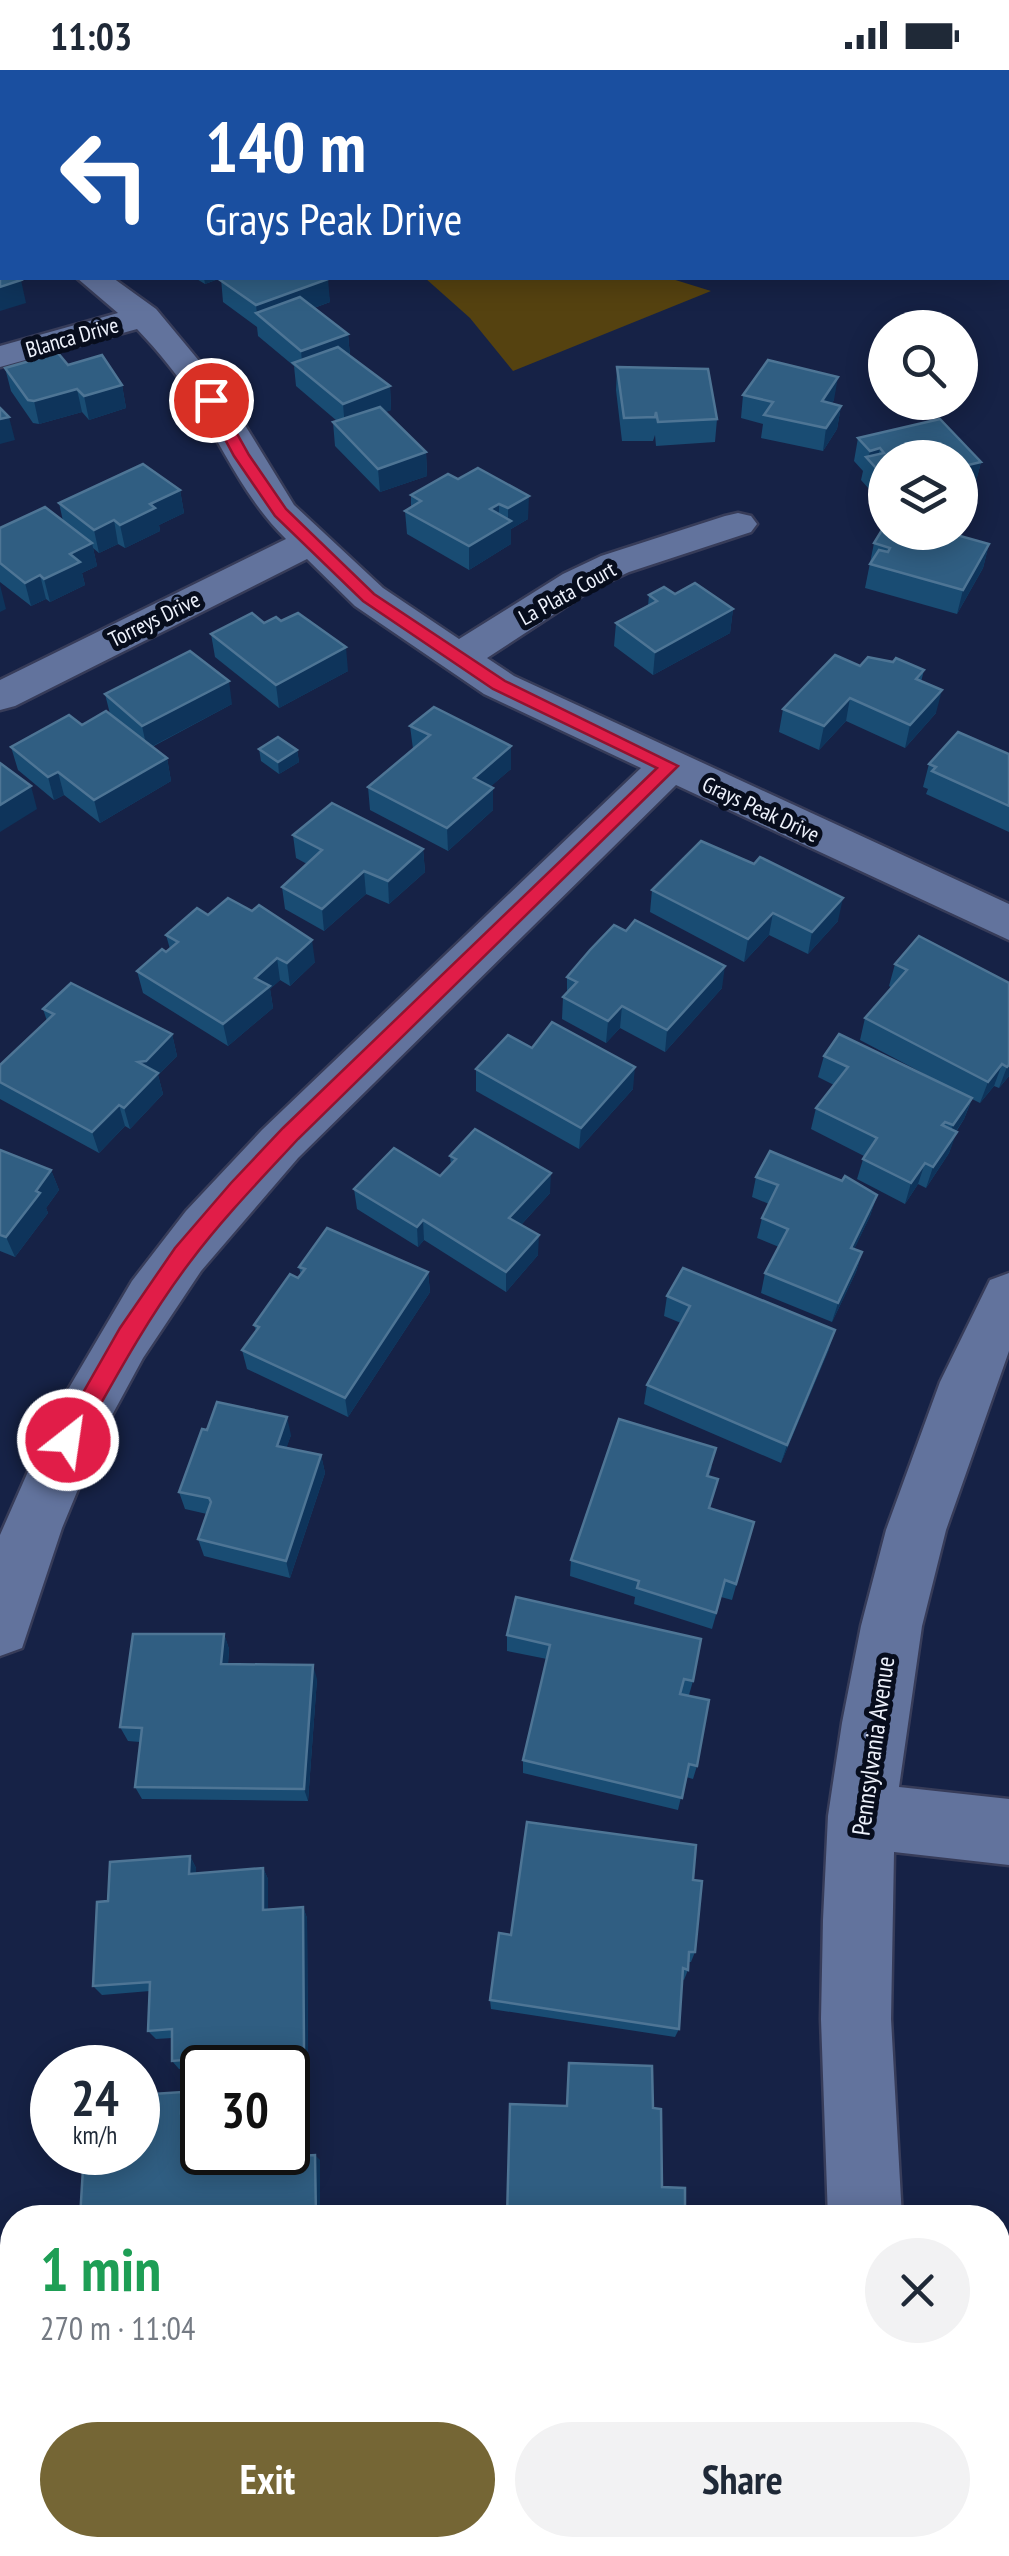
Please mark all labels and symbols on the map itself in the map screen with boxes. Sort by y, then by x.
street label: Blanca Drive [22,310,122,364]
pin [169,358,254,443]
street label: La Plata Court [514,555,620,631]
street label: Torreys Drive [104,585,204,653]
street label: Grays Peak Drive [698,770,824,848]
position arrow [16,1388,120,1492]
street label: Pennsylvania Avenue [845,1654,901,1838]
speed limit sign: 30 [180,2045,310,2175]

